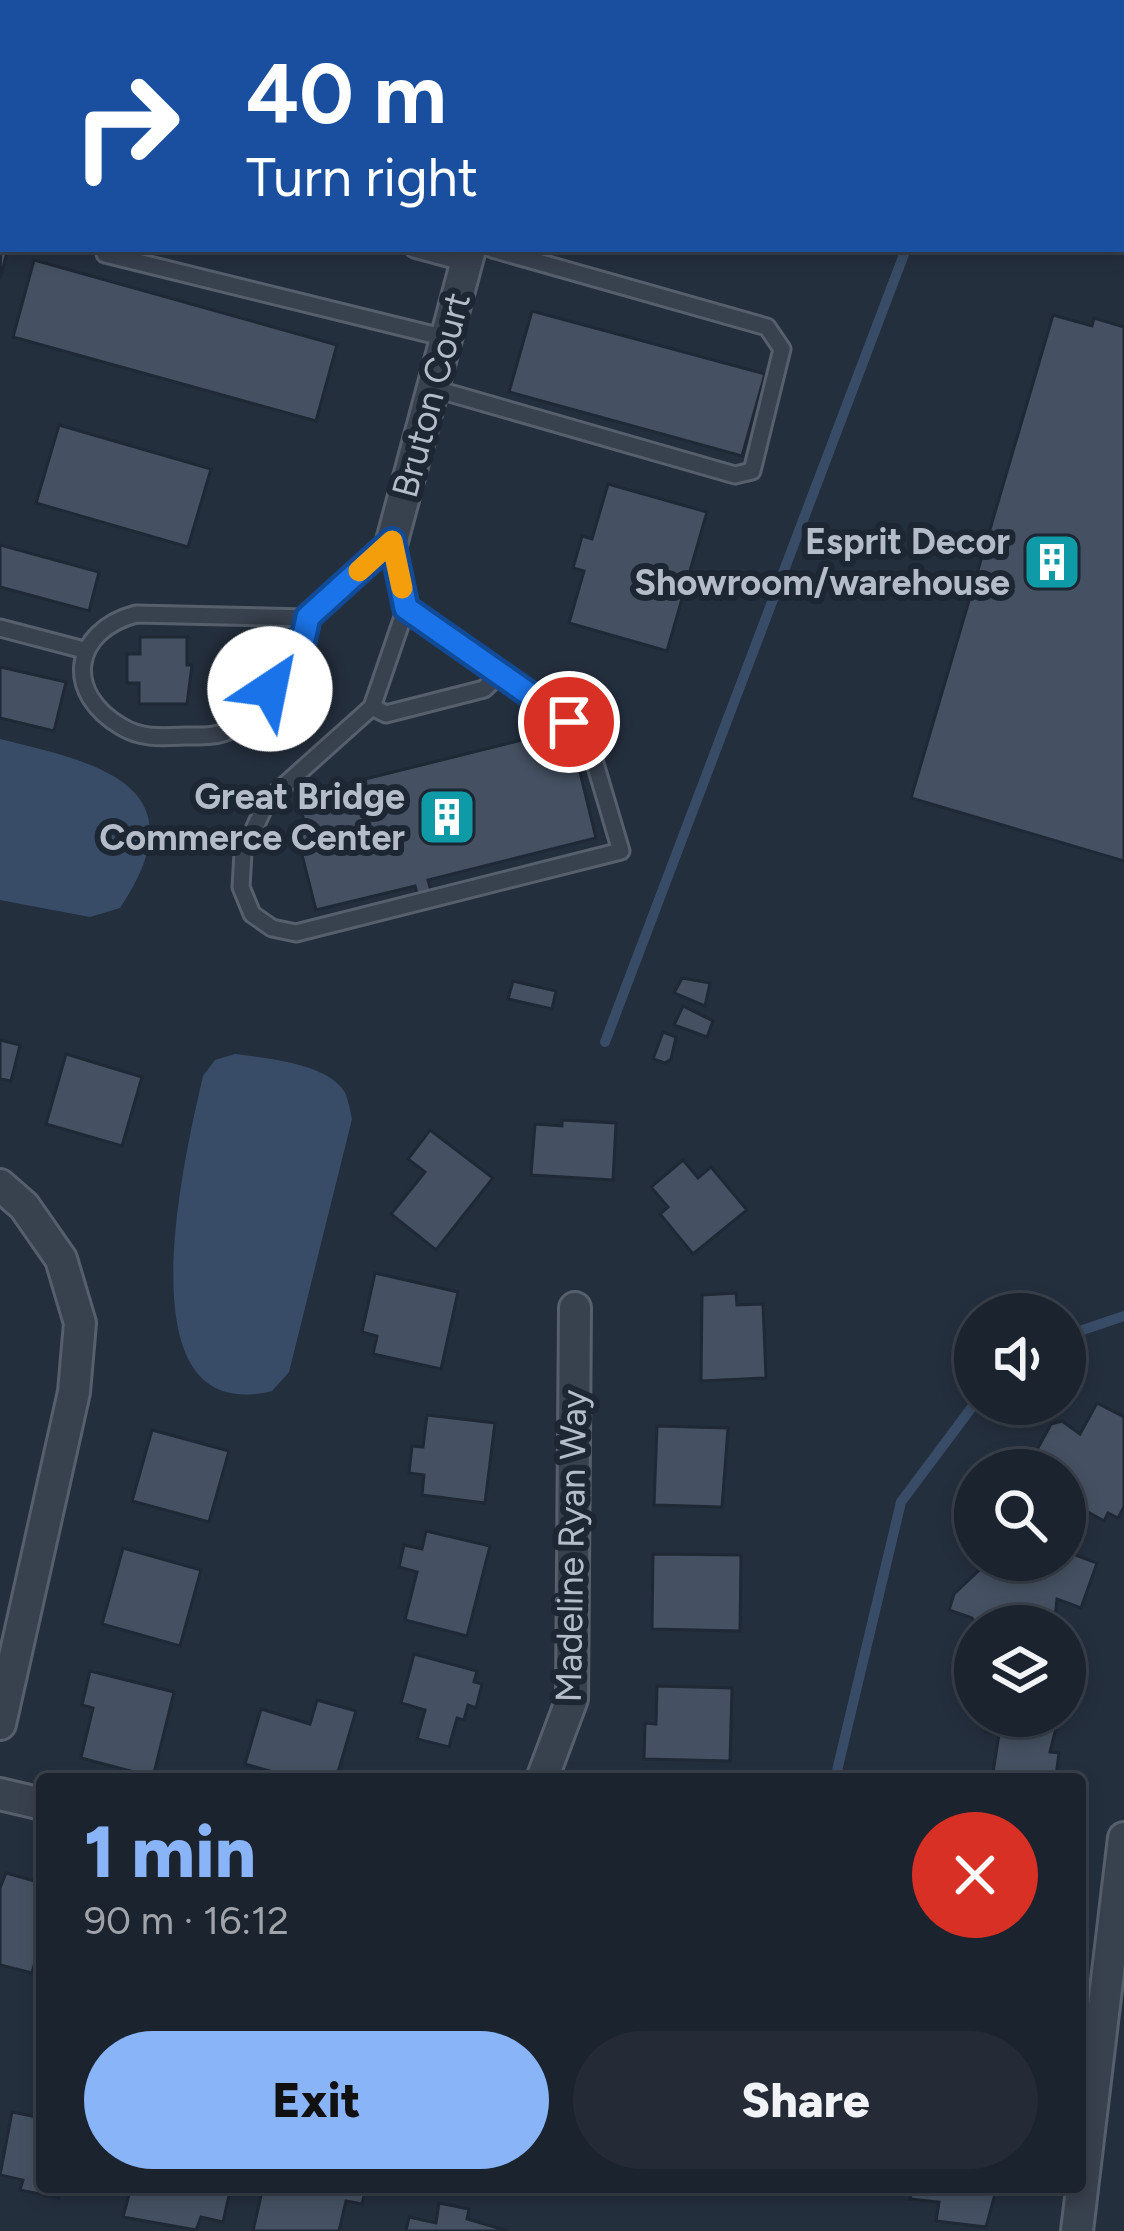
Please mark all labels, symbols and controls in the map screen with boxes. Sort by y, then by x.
text: 40 m [246,43,447,144]
icon: right [48,48,204,204]
text: Turn right [246,145,478,210]
street label: Bruton Court [383,288,479,502]
place label: Esprit Decor Showroom/warehouse [634,520,1010,604]
building icon: Esprit Decor Showroom/warehouse [1021,531,1083,593]
position arrow [207,626,333,752]
pin [518,671,620,773]
icon: arrive [536,689,602,755]
place label: Great Bridge Commerce Center [99,775,405,859]
building icon: Great Bridge Commerce Center [416,786,478,848]
map controls [954,1293,1086,1737]
button: sound [954,1293,1086,1425]
street label: Madeline Ryan Way [547,1389,595,1703]
button: search [954,1449,1086,1581]
button: layers [954,1605,1086,1737]
text: 1 min [84,1809,256,1895]
button: close [912,1812,1038,1938]
text: 90 m · 16:12 [84,1897,289,1944]
button: Exit [84,2031,549,2169]
button: Share [573,2031,1038,2169]

